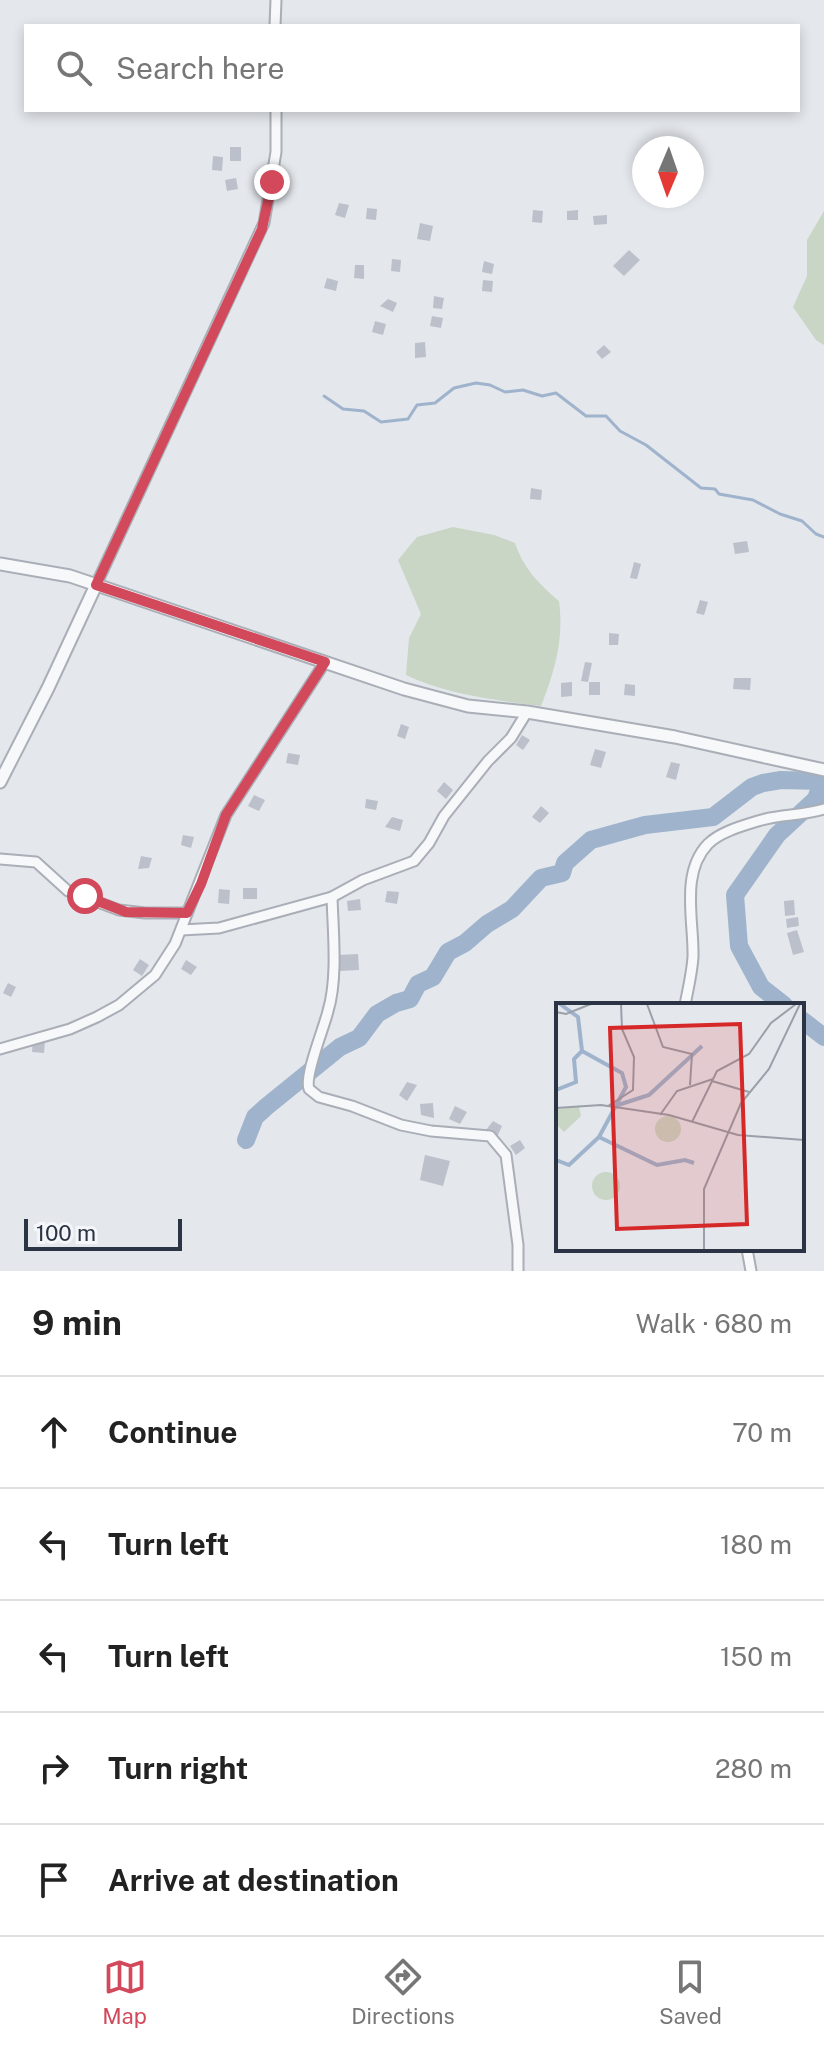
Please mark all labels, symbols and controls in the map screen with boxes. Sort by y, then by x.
search box [24,24,800,112]
icon: search [52,46,96,90]
text: Search here [116,50,284,86]
north arrow [632,136,704,208]
route end [254,164,290,200]
route start [67,878,103,914]
inset map [556,1003,804,1251]
scale bar [24,1215,182,1251]
text: 100 m [36,1220,96,1246]
text: 9 min [32,1303,122,1343]
text: Walk · 680 m [636,1308,792,1339]
icon: ahead [32,1410,76,1454]
text: Continue [108,1414,238,1450]
text: 70 m [732,1417,792,1448]
icon: left [32,1522,76,1566]
text: Turn left [108,1526,229,1562]
text: 180 m [720,1529,792,1560]
icon: left [32,1634,76,1678]
text: Turn left [108,1638,229,1674]
text: 150 m [720,1641,792,1672]
icon: right [32,1746,76,1790]
text: Turn right [108,1750,248,1786]
text: 280 m [715,1753,792,1784]
icon: arrive [32,1858,76,1902]
text: Arrive at destination [108,1862,399,1898]
tab: Map [102,1955,147,2029]
tab: Directions [351,1955,455,2029]
tab: Saved [659,1955,722,2029]

